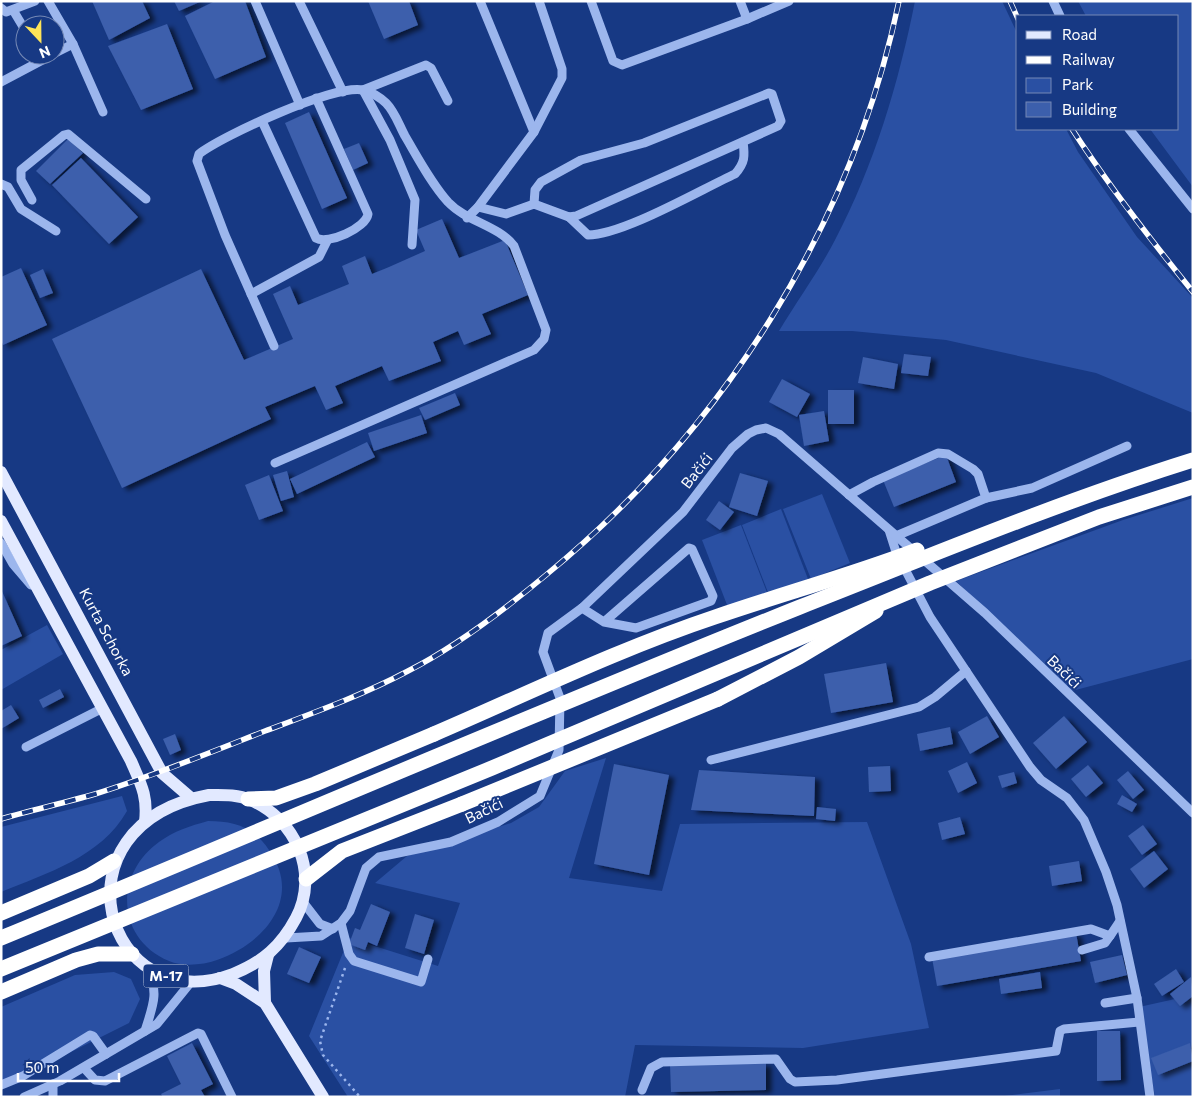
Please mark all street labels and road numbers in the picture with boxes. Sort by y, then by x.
street label: Bačići [677,449,716,492]
street label: Kurta Schorka [76,585,138,679]
street label: Bačići [1044,651,1085,692]
street label: Bačići [462,793,506,827]
road number: M-17 [144,964,188,988]

